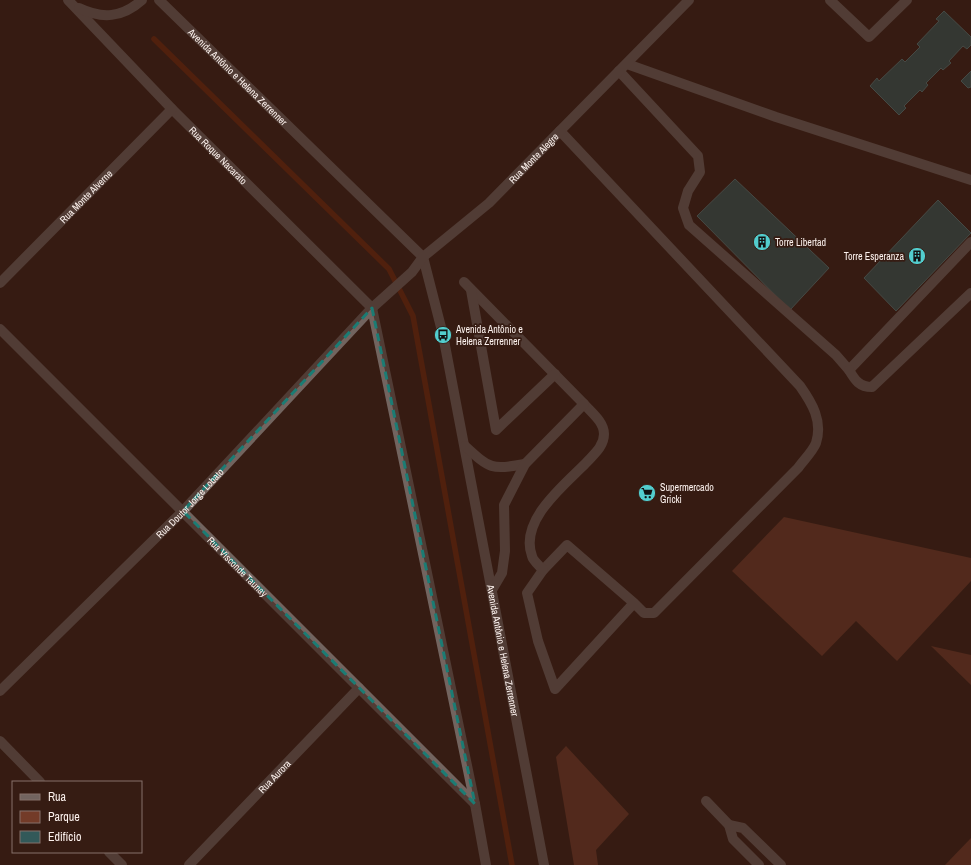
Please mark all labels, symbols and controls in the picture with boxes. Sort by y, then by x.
street label: Avenida Antônio e Helena Zerrenner [184,25,290,129]
street label: Rua Roque Nacarato [186,124,250,188]
street label: Rua Monte Alegre [506,130,562,186]
street label: Rua Monte Alverne [57,167,116,226]
building icon: Torre Libertad [752,232,772,252]
place label: Torre Libertad [775,236,826,249]
building icon: Torre Esperanza [907,246,927,266]
place label: Torre Esperanza [844,250,904,263]
place label: Avenida Antônio e Helena Zerrenner [455,323,523,348]
bus stop icon: Avenida Antônio e Helena Zerrenner [433,325,453,345]
street label: Rua Doutor Jorge Lobato [153,465,227,541]
place label: Supermercado Gricki [660,481,714,506]
supermarket icon: Supermercado Gricki [637,483,657,503]
street label: Rua Visconde Taunay [204,534,271,601]
street label: Avenida Antônio e Helena Zerrenner [484,583,522,718]
street label: Rua Aurora [255,757,294,796]
legend [12,781,142,853]
text: Rua [48,789,67,805]
text: Parque [48,809,80,825]
text: Edifício [48,829,81,845]

